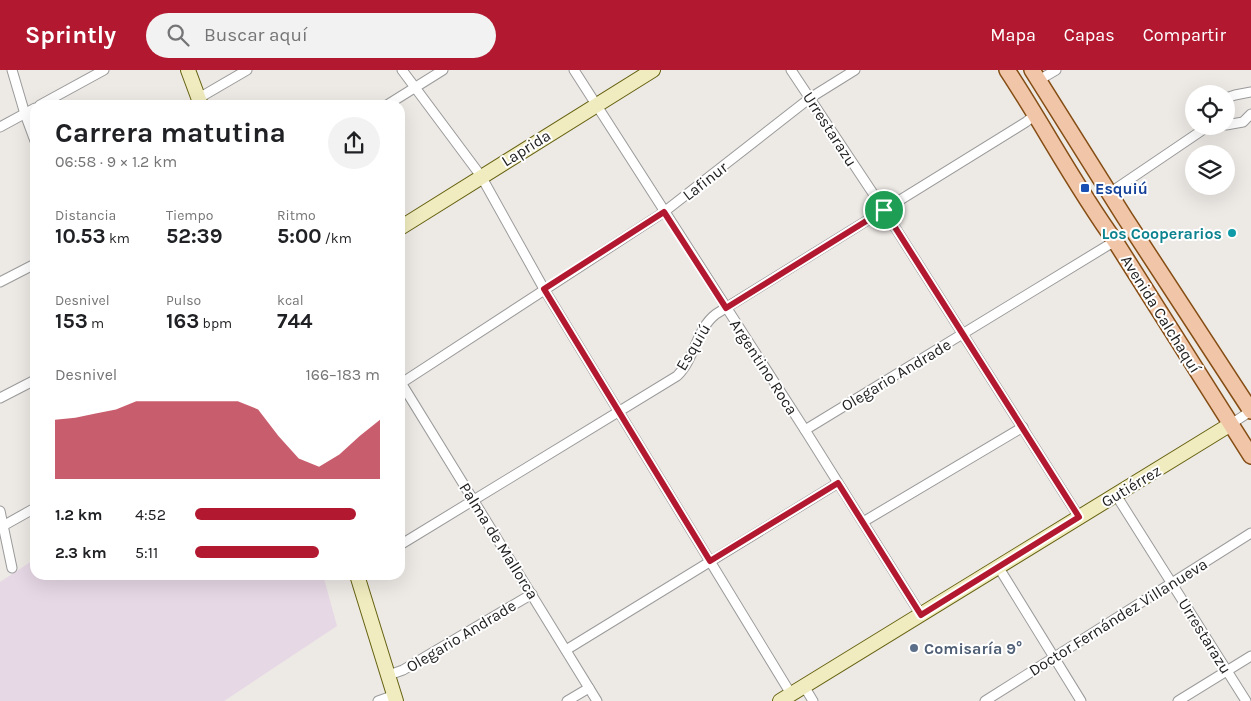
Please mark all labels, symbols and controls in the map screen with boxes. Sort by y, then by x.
search box [146,13,496,58]
text: Sprintly [25,21,116,49]
icon: search [164,21,192,49]
text: Buscar aquí [204,24,308,46]
text: Mapa [990,24,1036,46]
text: Capas [1064,24,1115,46]
text: Compartir [1143,24,1226,46]
map controls [1185,85,1235,195]
button: locate [1185,85,1235,135]
street label: Urrestarazu [799,88,861,170]
text: Carrera matutina [55,116,286,149]
button: share [328,117,380,169]
street label: Laprida [498,126,554,170]
button: layers [1185,145,1235,195]
text: 06:58 · 9 × 1.2 km [55,152,177,171]
street label: Lafinur [679,157,731,204]
place label: Esquiú [1095,179,1148,198]
marker: Esquiú [1079,182,1091,194]
pin [863,189,905,231]
icon: arrive [870,196,898,224]
text: Distancia [55,207,116,224]
text: Tiempo [166,207,213,224]
text: Ritmo [277,207,316,224]
text: 10.53 [55,224,106,248]
text: 52:39 [166,224,222,248]
text: 5:00 [277,224,321,248]
place label: Los Cooperarios [1101,224,1222,243]
marker: Los Cooperarios [1226,227,1238,239]
text: km [106,230,130,247]
text: /km [321,230,352,247]
street label: Avenida Calchaquí [1117,252,1205,377]
text: Desnivel [55,292,110,309]
text: Pulso [166,292,201,309]
text: kcal [277,292,304,309]
text: 153 [55,309,88,333]
text: 163 [166,309,199,333]
text: 744 [277,309,312,333]
text: m [88,315,104,332]
text: bpm [199,315,232,332]
street label: Argentino Roca [726,316,802,418]
street label: Esquiú [672,320,714,374]
street label: Olegario Andrade [838,335,954,415]
text: Desnivel [55,365,117,384]
text: 166–183 m [305,365,380,384]
street label: Gutiérrez [1098,461,1164,511]
street label: Palma de Mallorca [455,479,543,603]
text: 1.2 km [55,505,103,524]
text: 4:52 [135,505,166,524]
text: 2.3 km [55,543,107,562]
text: 5:11 [135,543,158,562]
street label: Doctor Fernández Villanueva [1025,554,1211,680]
street label: Urrestarazu [1174,595,1236,677]
street label: Olegario Andrade [403,596,519,676]
place label: Comisaría 9° [924,639,1022,658]
marker: Comisaría 9° [908,642,920,654]

